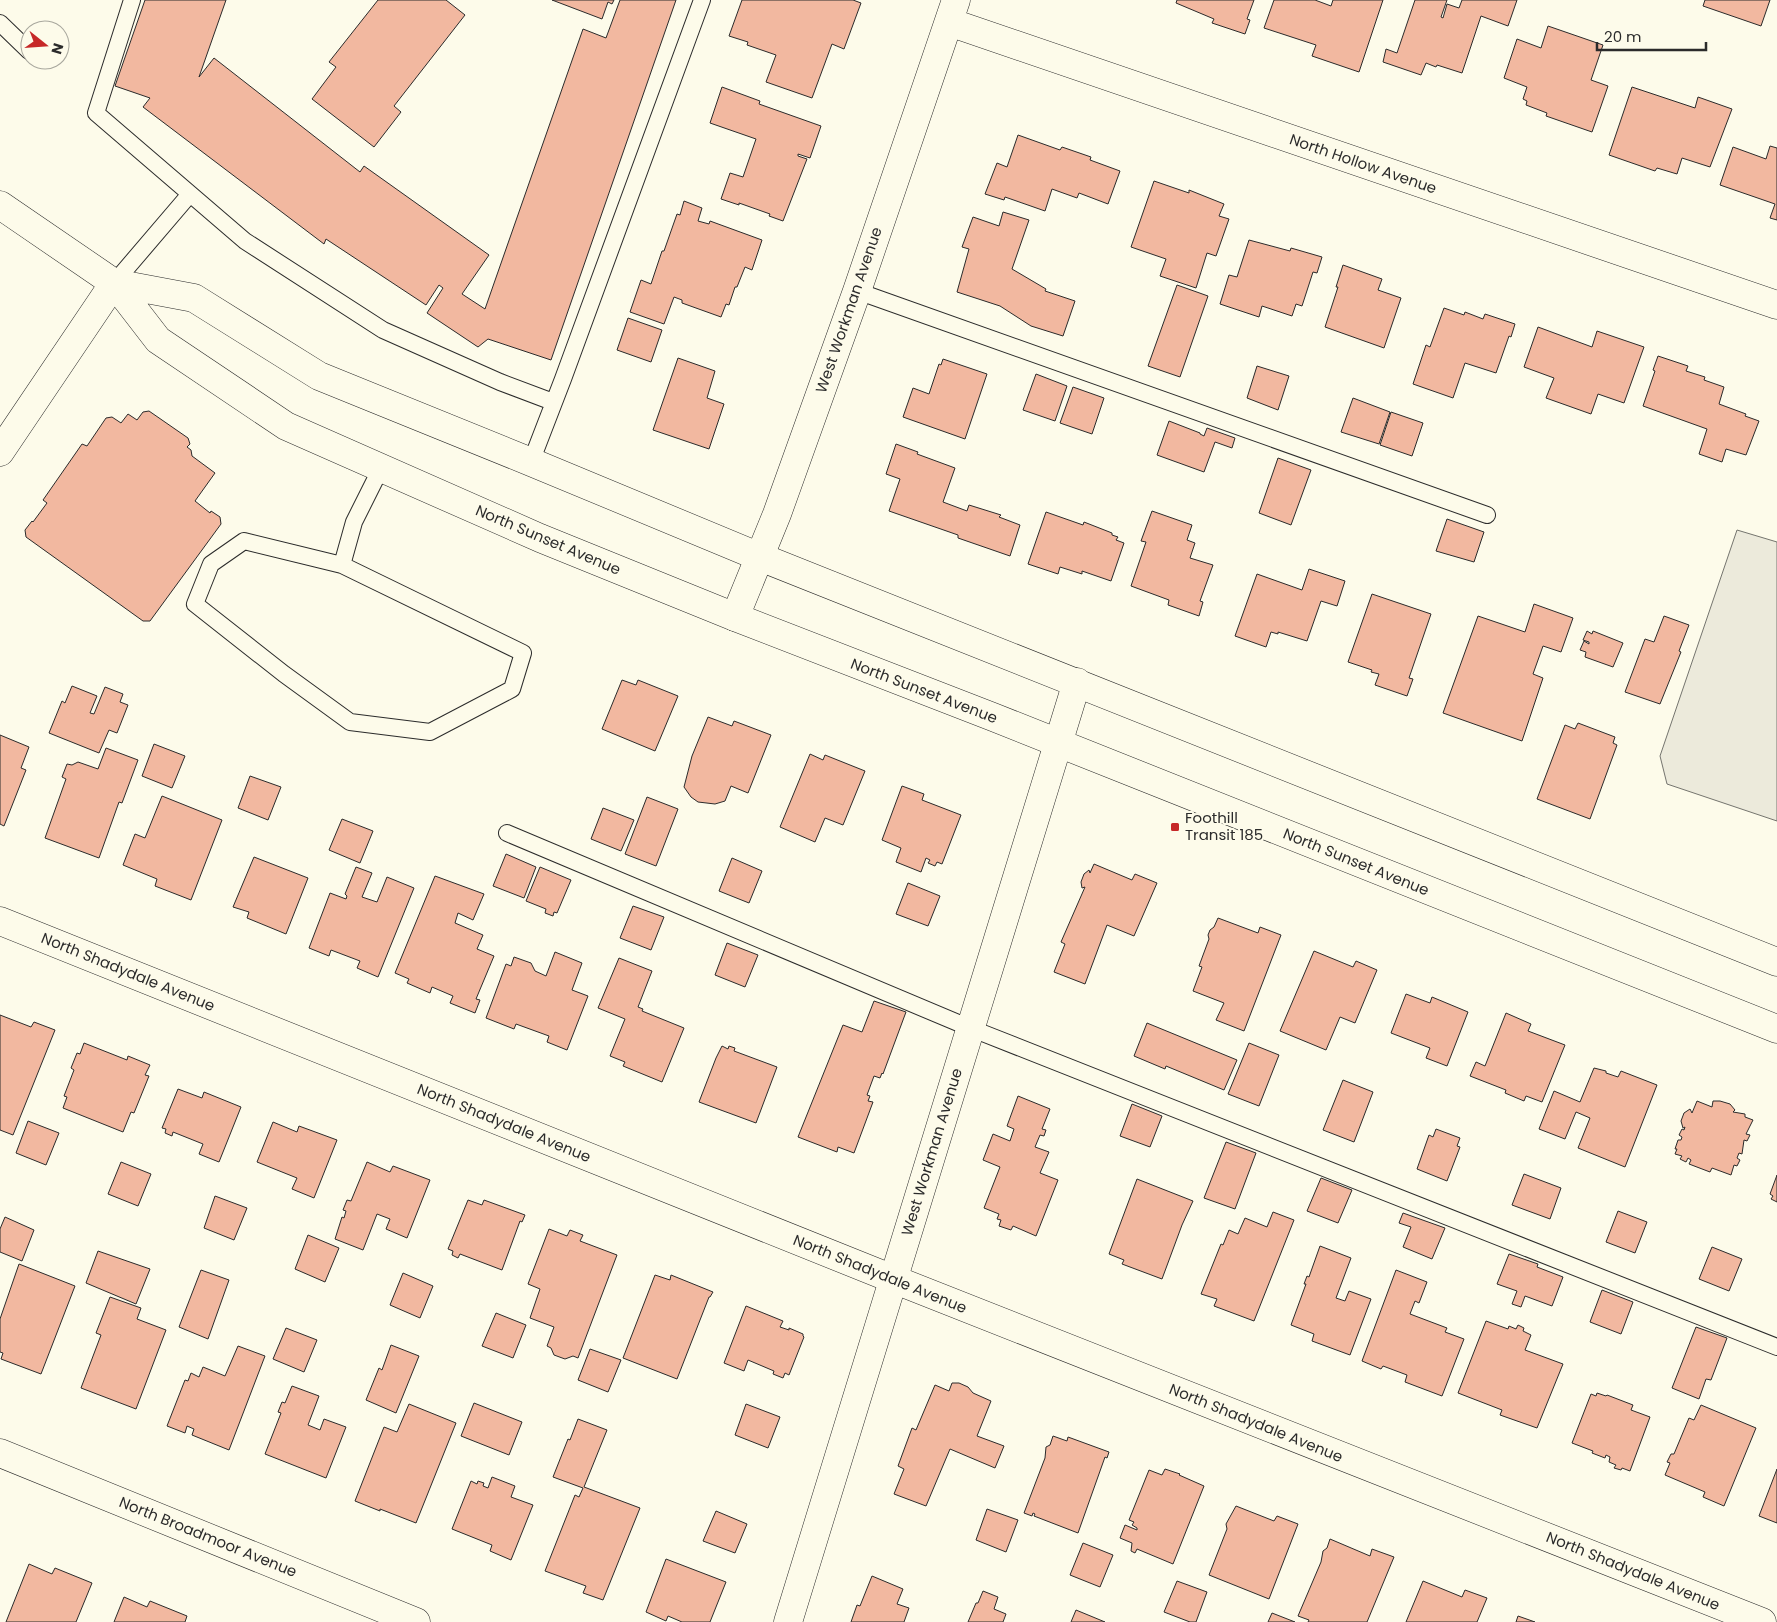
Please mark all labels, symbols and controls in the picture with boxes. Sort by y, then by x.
north arrow [20,20,70,70]
scale bar [1597,20,1706,52]
text: 20 m [1604,26,1642,47]
text: N [46,41,69,57]
street label: North Hollow Avenue [1287,128,1440,199]
street label: West Workman Avenue [810,224,887,396]
street label: North Sunset Avenue [472,499,624,580]
street label: North Sunset Avenue [848,653,1001,728]
place label: Foothill Transit 185 [1185,807,1263,845]
marker: Foothill Transit 185 [1169,821,1181,833]
street label: North Sunset Avenue [1280,823,1432,900]
street label: North Shadydale Avenue [38,927,218,1016]
street label: West Workman Avenue [896,1065,967,1238]
street label: North Shadydale Avenue [414,1078,594,1167]
street label: North Shadydale Avenue [790,1229,970,1318]
street label: North Shadydale Avenue [1166,1378,1346,1467]
street label: North Broadmoor Avenue [116,1491,300,1582]
street label: North Shadydale Avenue [1543,1526,1723,1615]

